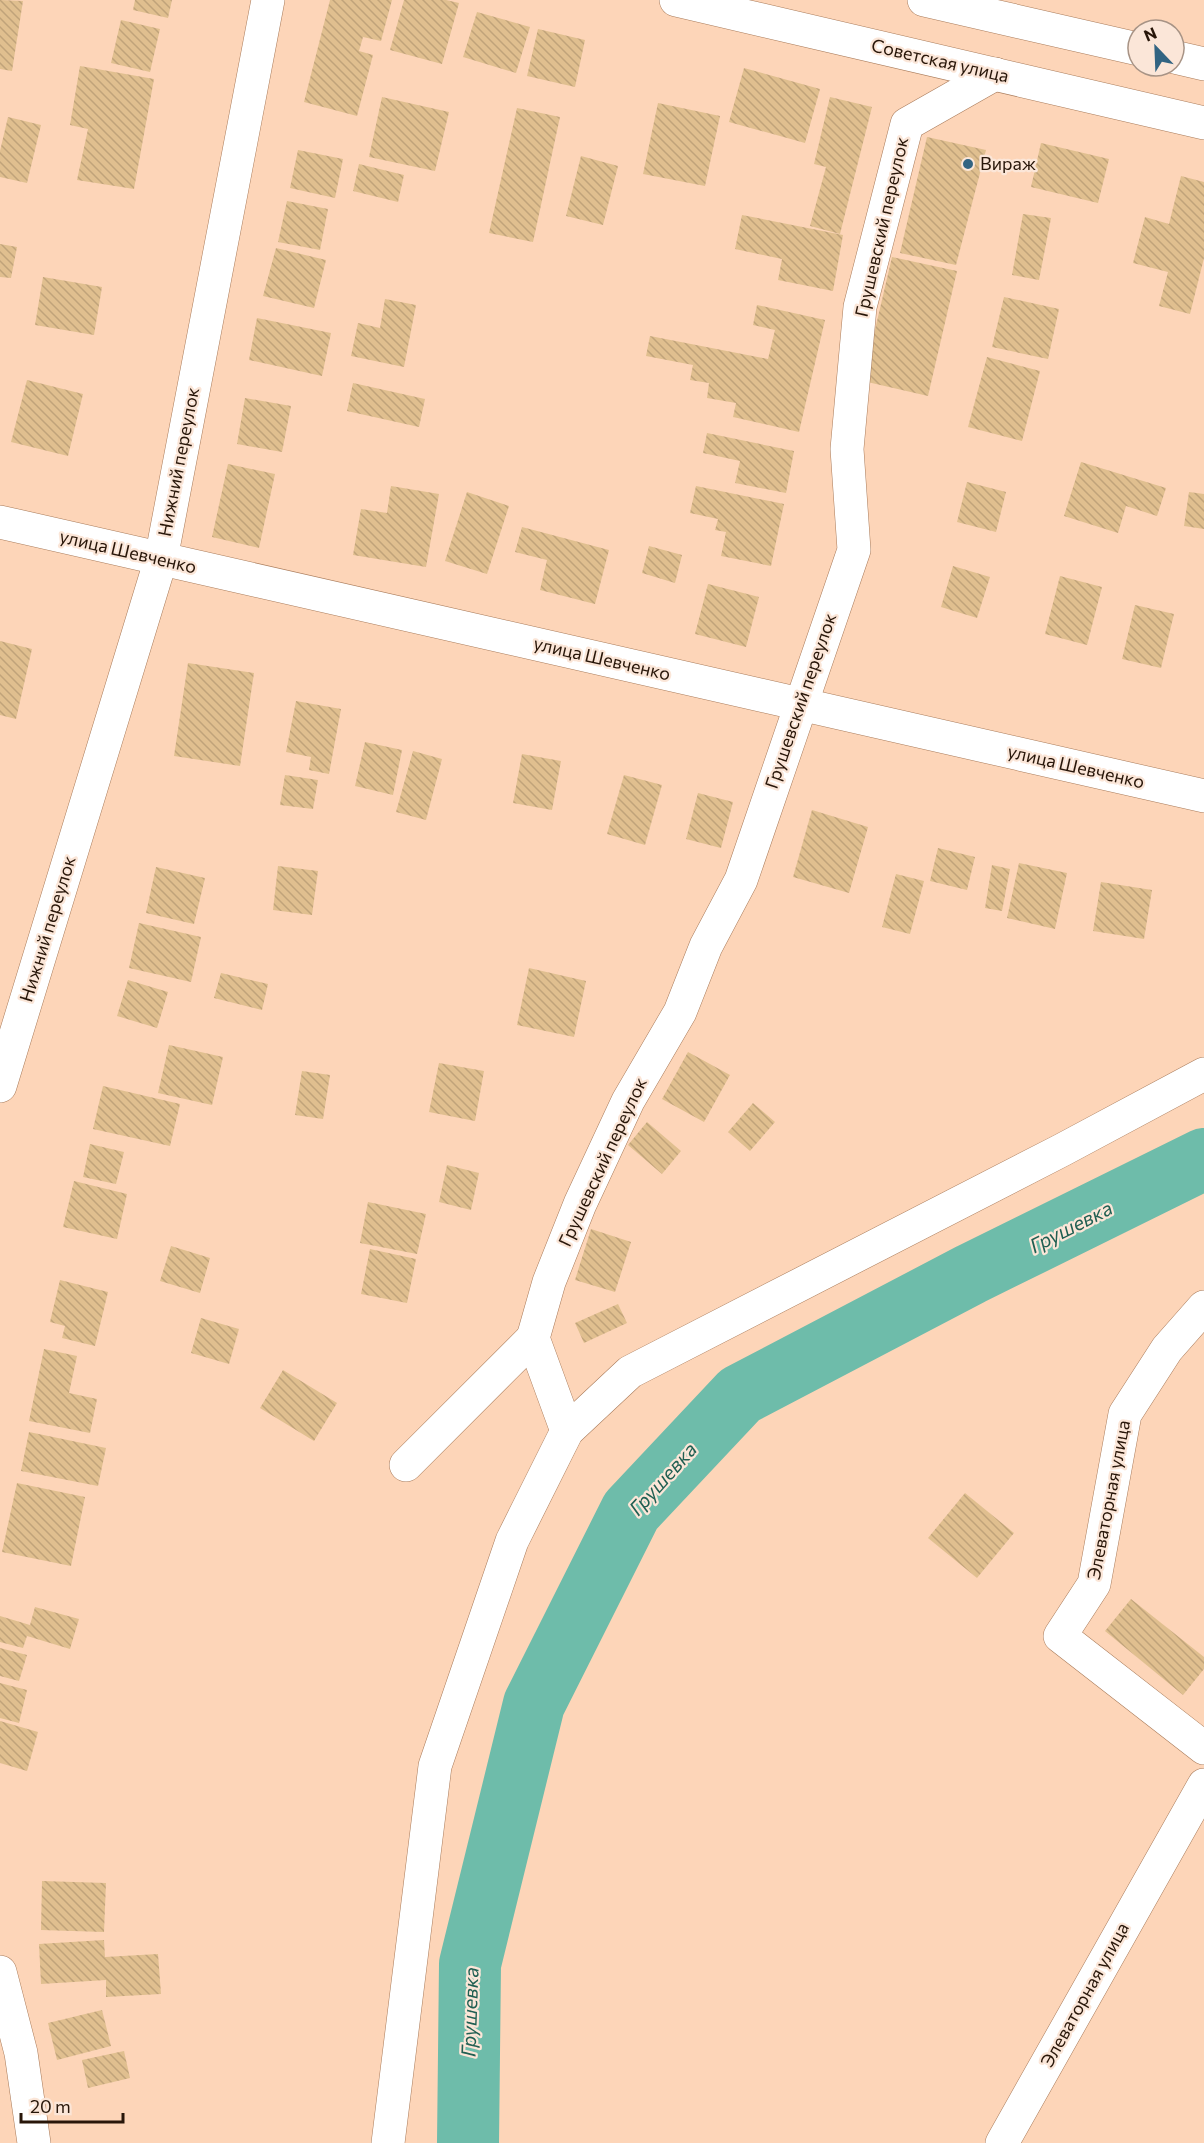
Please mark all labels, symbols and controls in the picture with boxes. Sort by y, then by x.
north arrow [1126,18,1186,78]
text: N [1141,23,1159,45]
street label: Советская улица [869,34,1011,87]
street label: Грушевский переулок [850,134,913,319]
place label: Вираж [980,152,1036,174]
marker: Вираж [961,157,975,171]
street label: Нижний переулок [153,385,203,538]
street label: улица Шевченко [58,525,199,577]
street label: Грушевский переулок [760,610,841,791]
street label: улица Шевченко [532,632,673,684]
street label: улица Шевченко [1006,740,1147,792]
street label: Нижний переулок [14,853,80,1004]
street label: Грушевский переулок [553,1073,651,1250]
water label: Грушевка [1025,1195,1116,1257]
street label: Элеваторная улица [1082,1418,1134,1582]
water label: Грушевка [623,1437,701,1520]
street label: Элеваторная улица [1035,1918,1133,2071]
water label: Грушевка [455,1967,483,2057]
scale bar [21,2086,123,2124]
text: 20 m [30,2095,71,2117]

